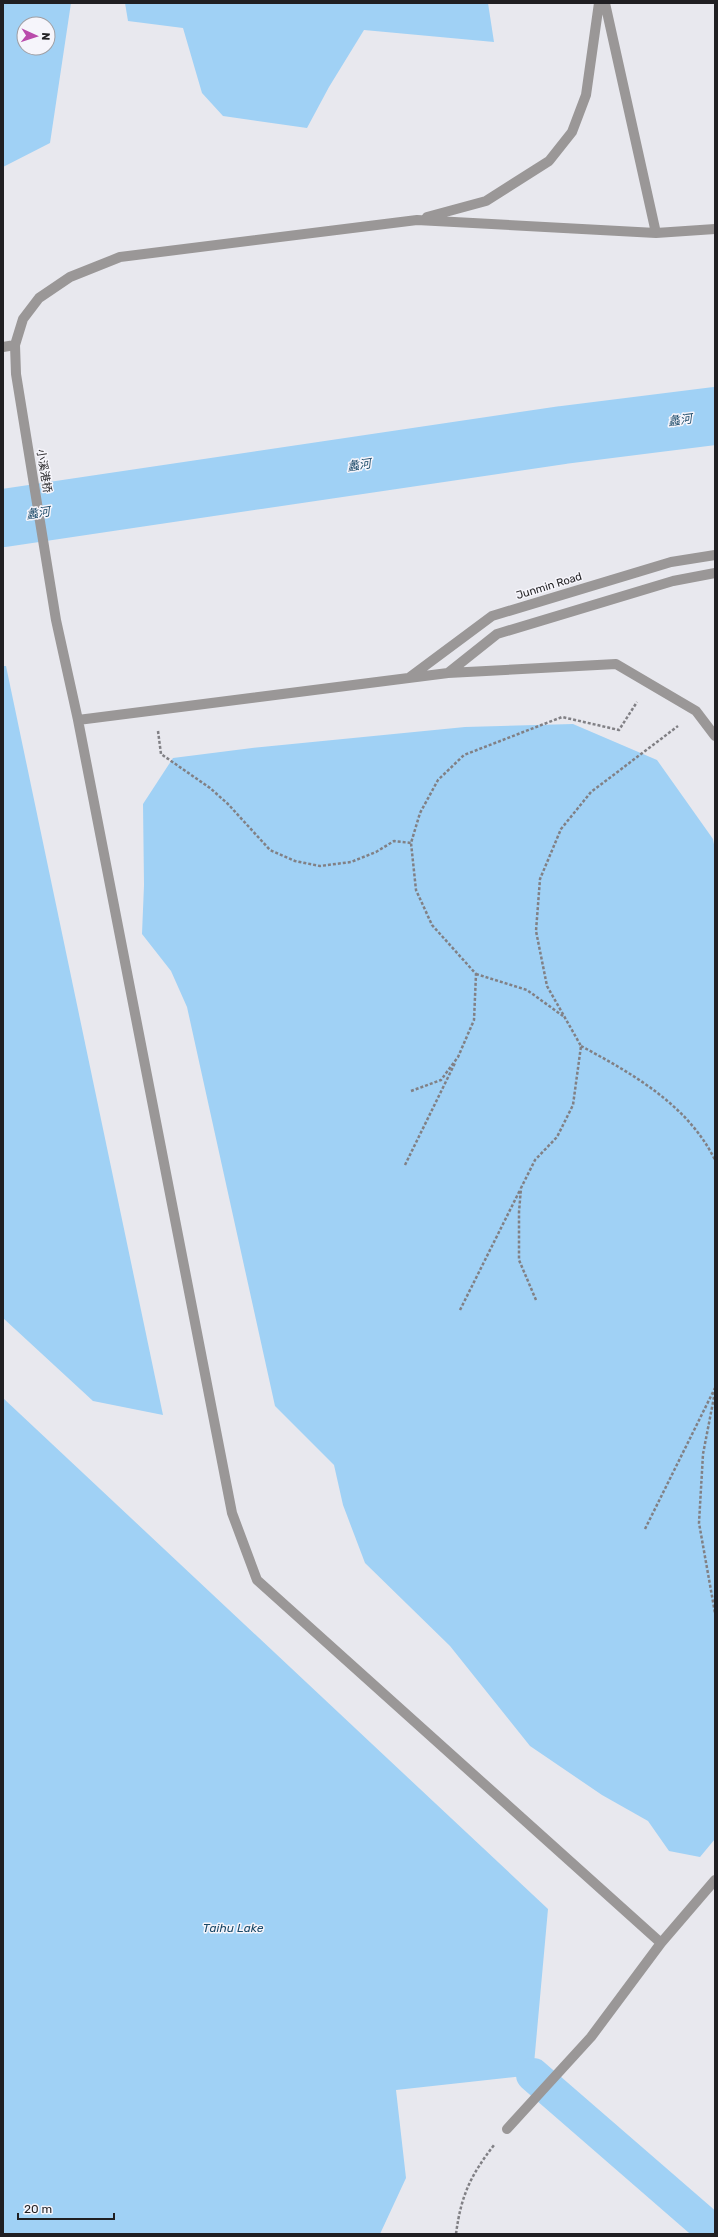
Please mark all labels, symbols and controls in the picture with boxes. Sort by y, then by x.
north arrow [16,16,56,56]
text: N [39,32,52,41]
water label: 蠡河 [667,411,695,428]
street label: 小溪港桥 [34,448,54,494]
water label: 蠡河 [346,456,374,474]
water label: 蠡河 [25,504,53,522]
street label: Junmin Road [515,570,583,602]
water label: Taihu Lake [203,1921,264,1935]
scale bar [18,2195,114,2221]
text: 20 m [24,2202,52,2216]

